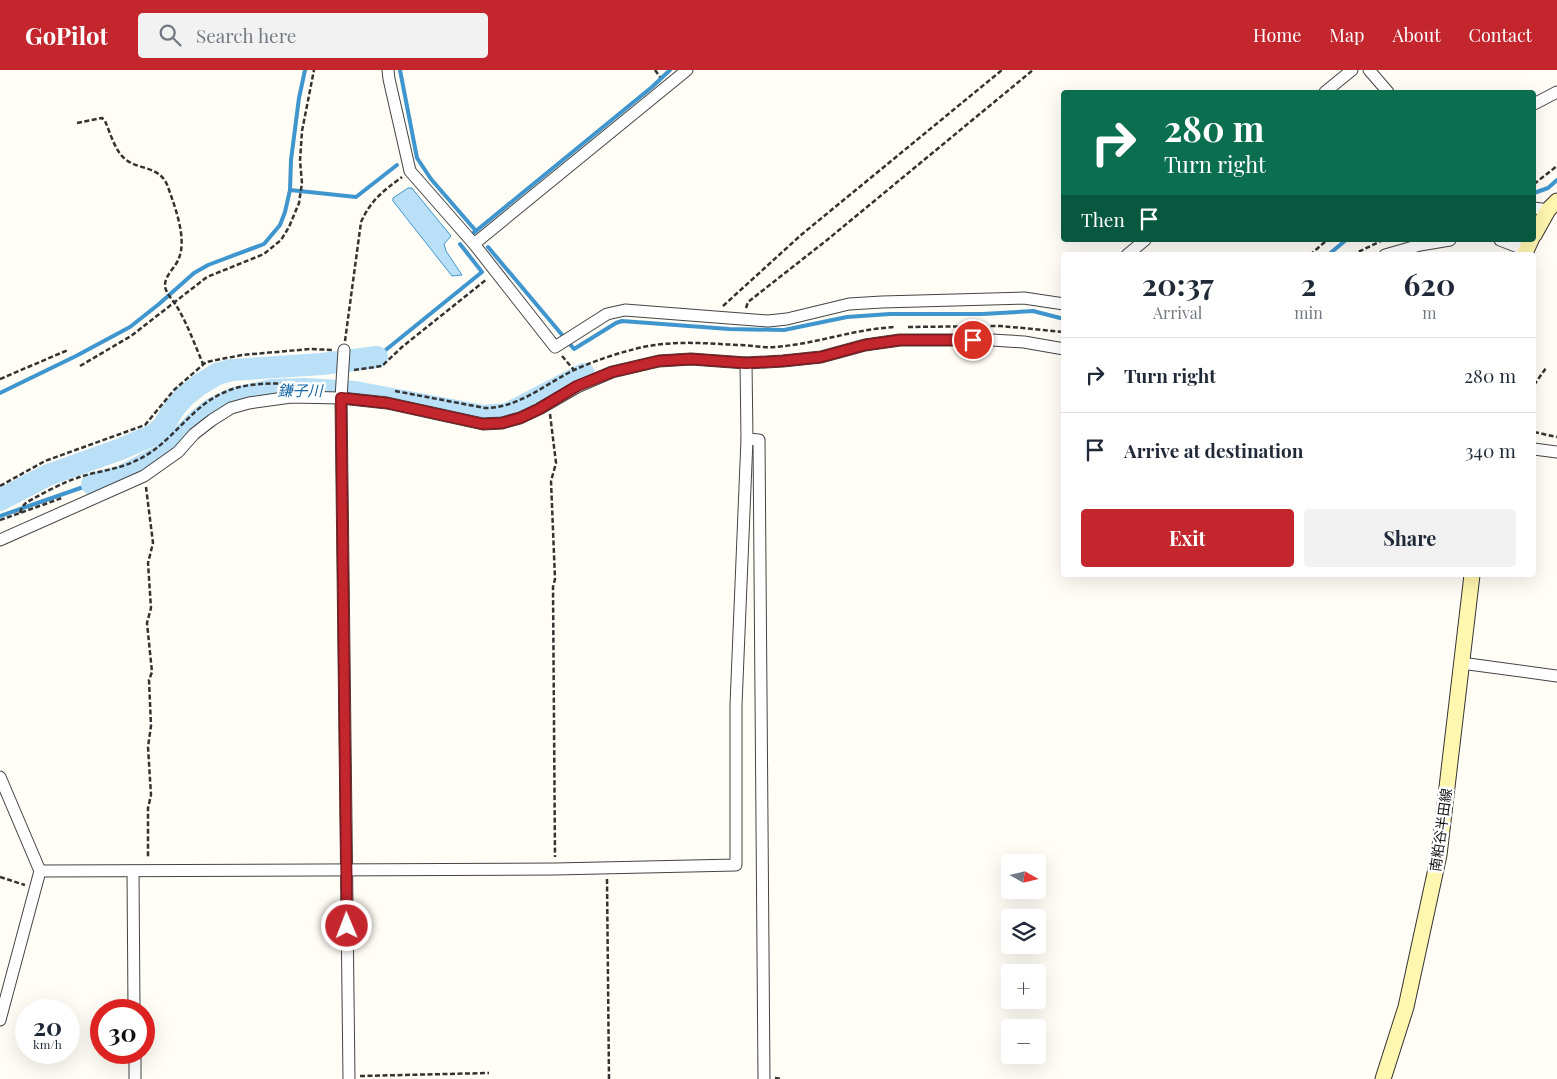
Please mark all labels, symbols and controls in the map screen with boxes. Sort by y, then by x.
search box [138,13,488,58]
text: GoPilot [25,19,108,51]
icon: search [156,21,184,49]
text: Search here [196,22,296,48]
text: Home [1253,23,1301,47]
text: Map [1329,23,1364,47]
text: About [1392,23,1441,47]
text: Contact [1469,23,1532,47]
text: 280 m [1164,104,1264,151]
icon: right [1081,110,1146,175]
text: Turn right [1164,149,1266,179]
icon: arrive [1135,205,1163,233]
text: Then [1081,206,1125,232]
text: 20:37 [1142,264,1214,304]
text: 2 [1301,264,1316,304]
text: 620 [1403,264,1455,304]
text: Arrival [1153,302,1202,323]
text: min [1294,302,1323,323]
text: m [1422,302,1437,323]
pin [952,319,994,361]
icon: arrive [959,326,987,354]
icon: right [1081,361,1109,389]
text: Turn right [1124,362,1216,388]
text: 280 m [1464,362,1516,388]
water label: 鎌子川 [277,380,324,400]
icon: arrive [1081,436,1109,464]
text: Arrive at destination [1124,437,1304,463]
text: 340 m [1465,437,1516,463]
button: Exit [1081,509,1294,567]
button: Share [1304,509,1516,567]
street label: 南粕谷半田線 [1425,787,1456,873]
north arrow [1001,854,1046,899]
map controls [1001,854,1046,1064]
position arrow [320,899,372,951]
button: layers [1001,909,1046,954]
button: + [1001,964,1046,1009]
speed limit sign: 30 [90,999,155,1064]
text: 20 [33,1009,62,1042]
button: − [1001,1019,1046,1064]
text: km/h [33,1036,62,1052]

